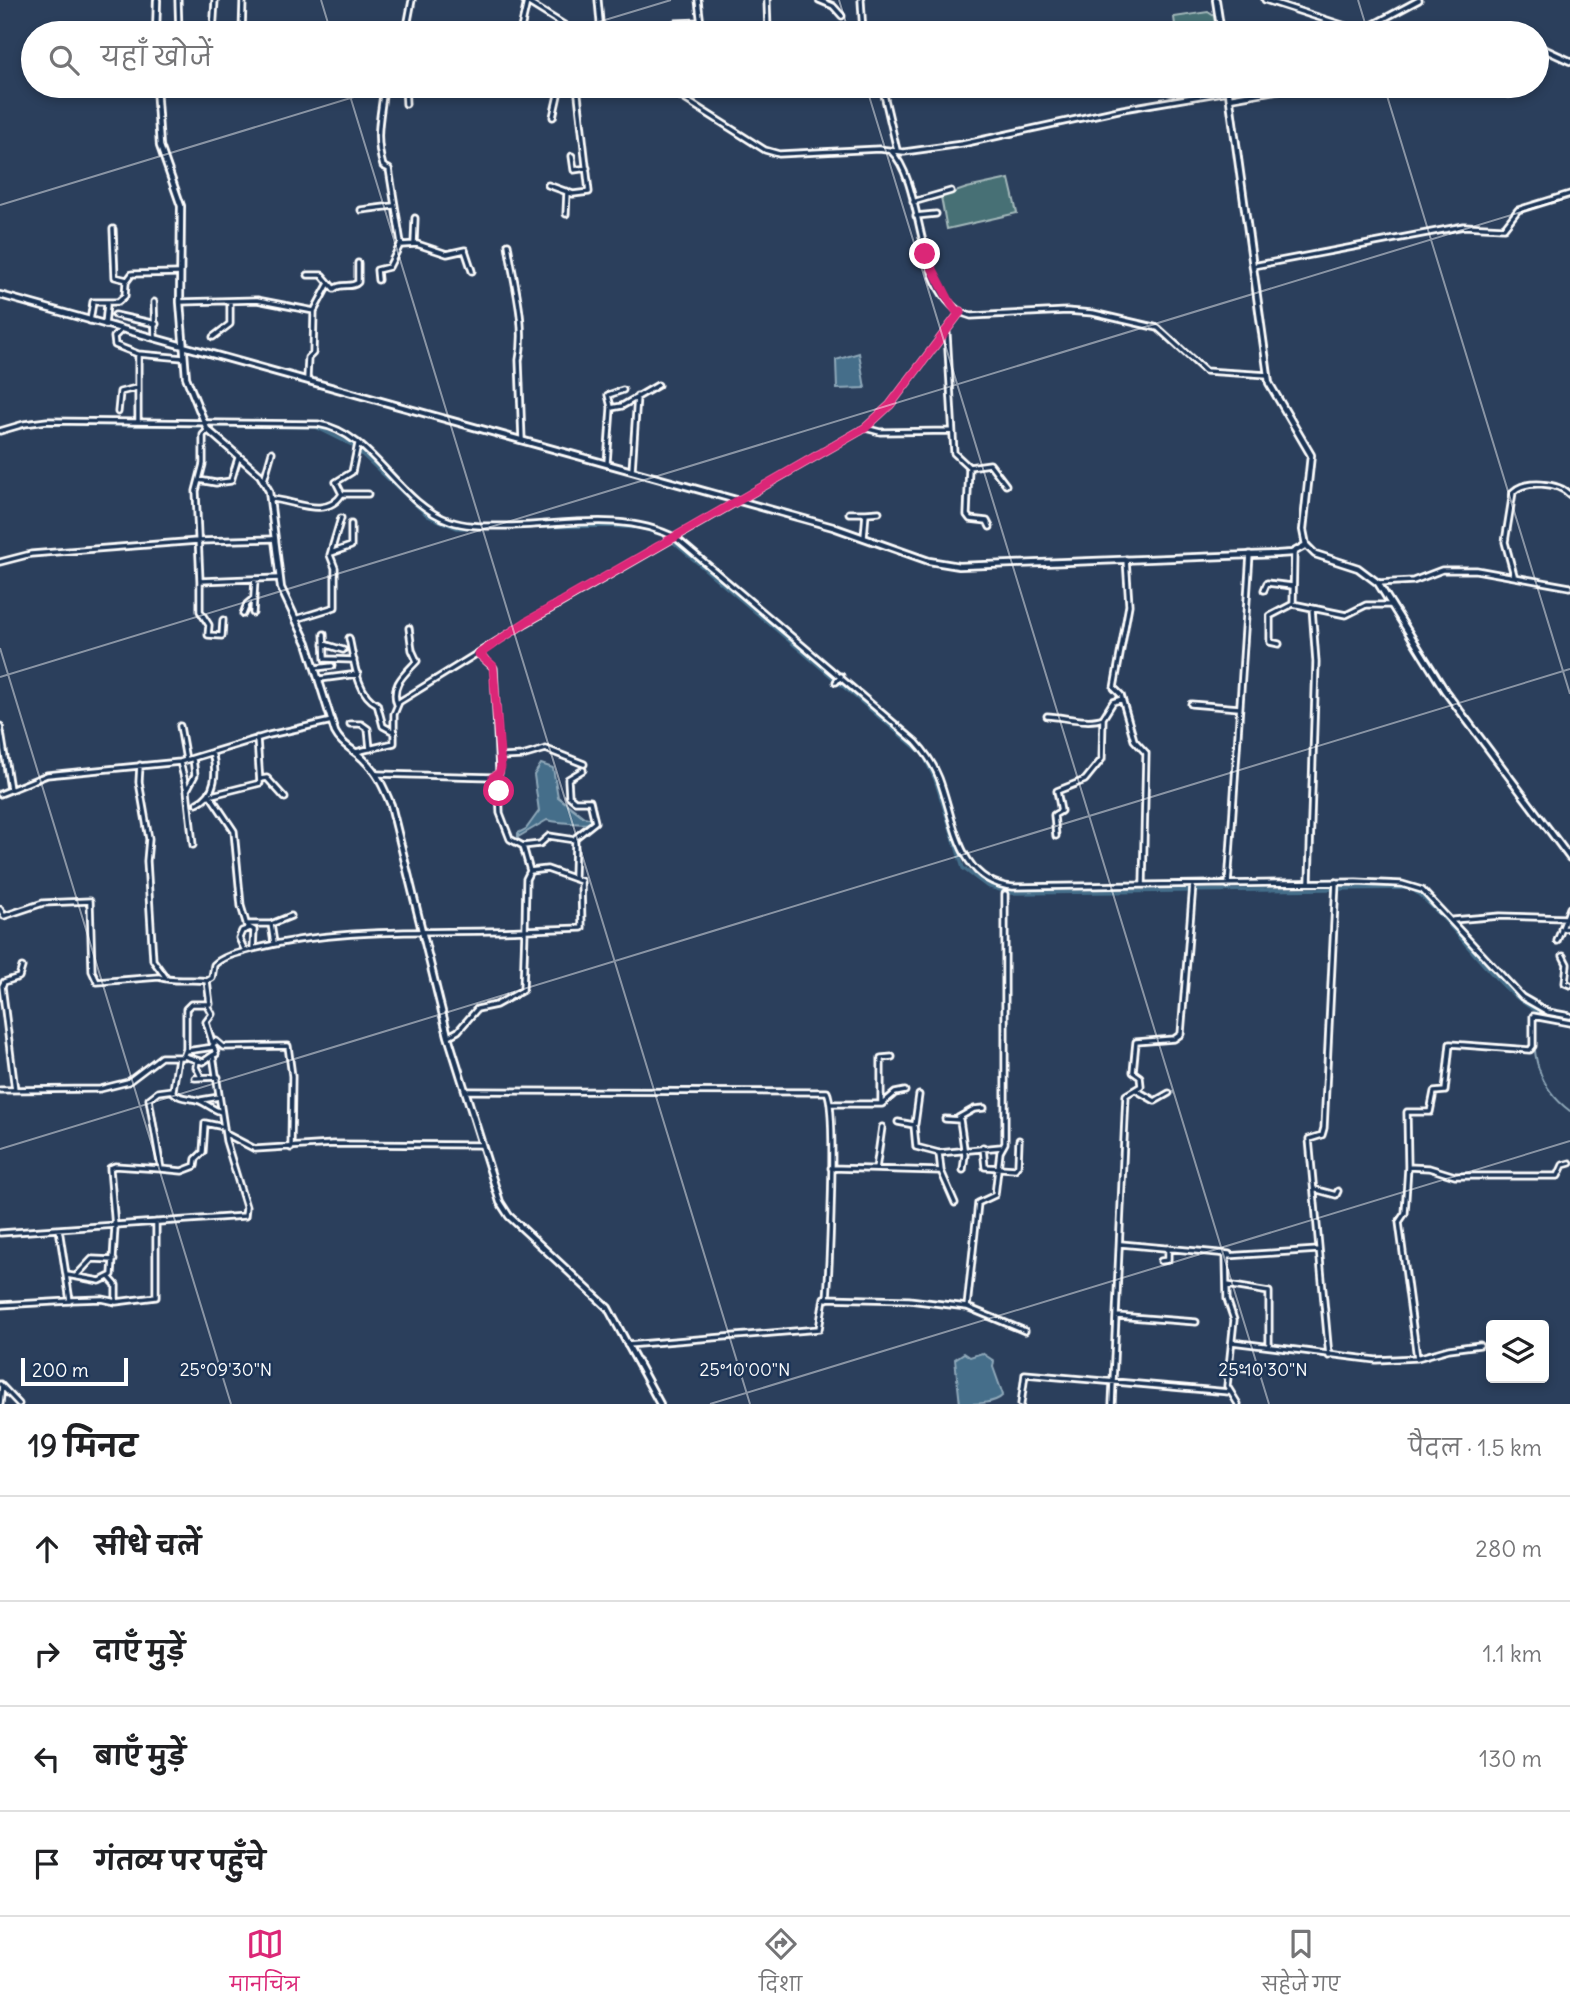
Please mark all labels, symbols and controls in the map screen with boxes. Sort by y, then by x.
search box [21,21,1549,98]
text: यहाँ खोजें [101,40,212,73]
icon: search [45,41,83,79]
route end [909,238,940,269]
route start [483,775,514,806]
map controls [1486,1320,1549,1383]
button: layers [1486,1320,1549,1383]
scale bar [21,1355,128,1387]
text: 200 m [32,1358,89,1382]
text: 25°09'30"N [180,1358,272,1381]
text: 25°10'00"N [700,1358,790,1381]
text: 25°10'30"N [1218,1358,1308,1381]
text: 19 मिनट [28,1427,137,1465]
text: पैदल · 1.5 km [1408,1433,1542,1462]
text: सीधे चलें [95,1529,201,1562]
icon: ahead [28,1530,66,1568]
text: 280 m [1475,1534,1542,1563]
text: दाएँ मुड़ें [95,1634,185,1667]
icon: right [28,1635,66,1673]
text: 1.1 km [1483,1639,1542,1668]
text: बाएँ मुड़ें [95,1739,186,1772]
icon: left [28,1740,66,1778]
text: 130 m [1479,1744,1542,1773]
text: गंतव्य पर पहुँचे [95,1844,265,1877]
icon: arrive [28,1845,66,1883]
tab: मानचित्र [230,1925,299,2005]
tab: दिशा [759,1925,802,2005]
tab: सहेजे गए [1262,1925,1340,2005]

